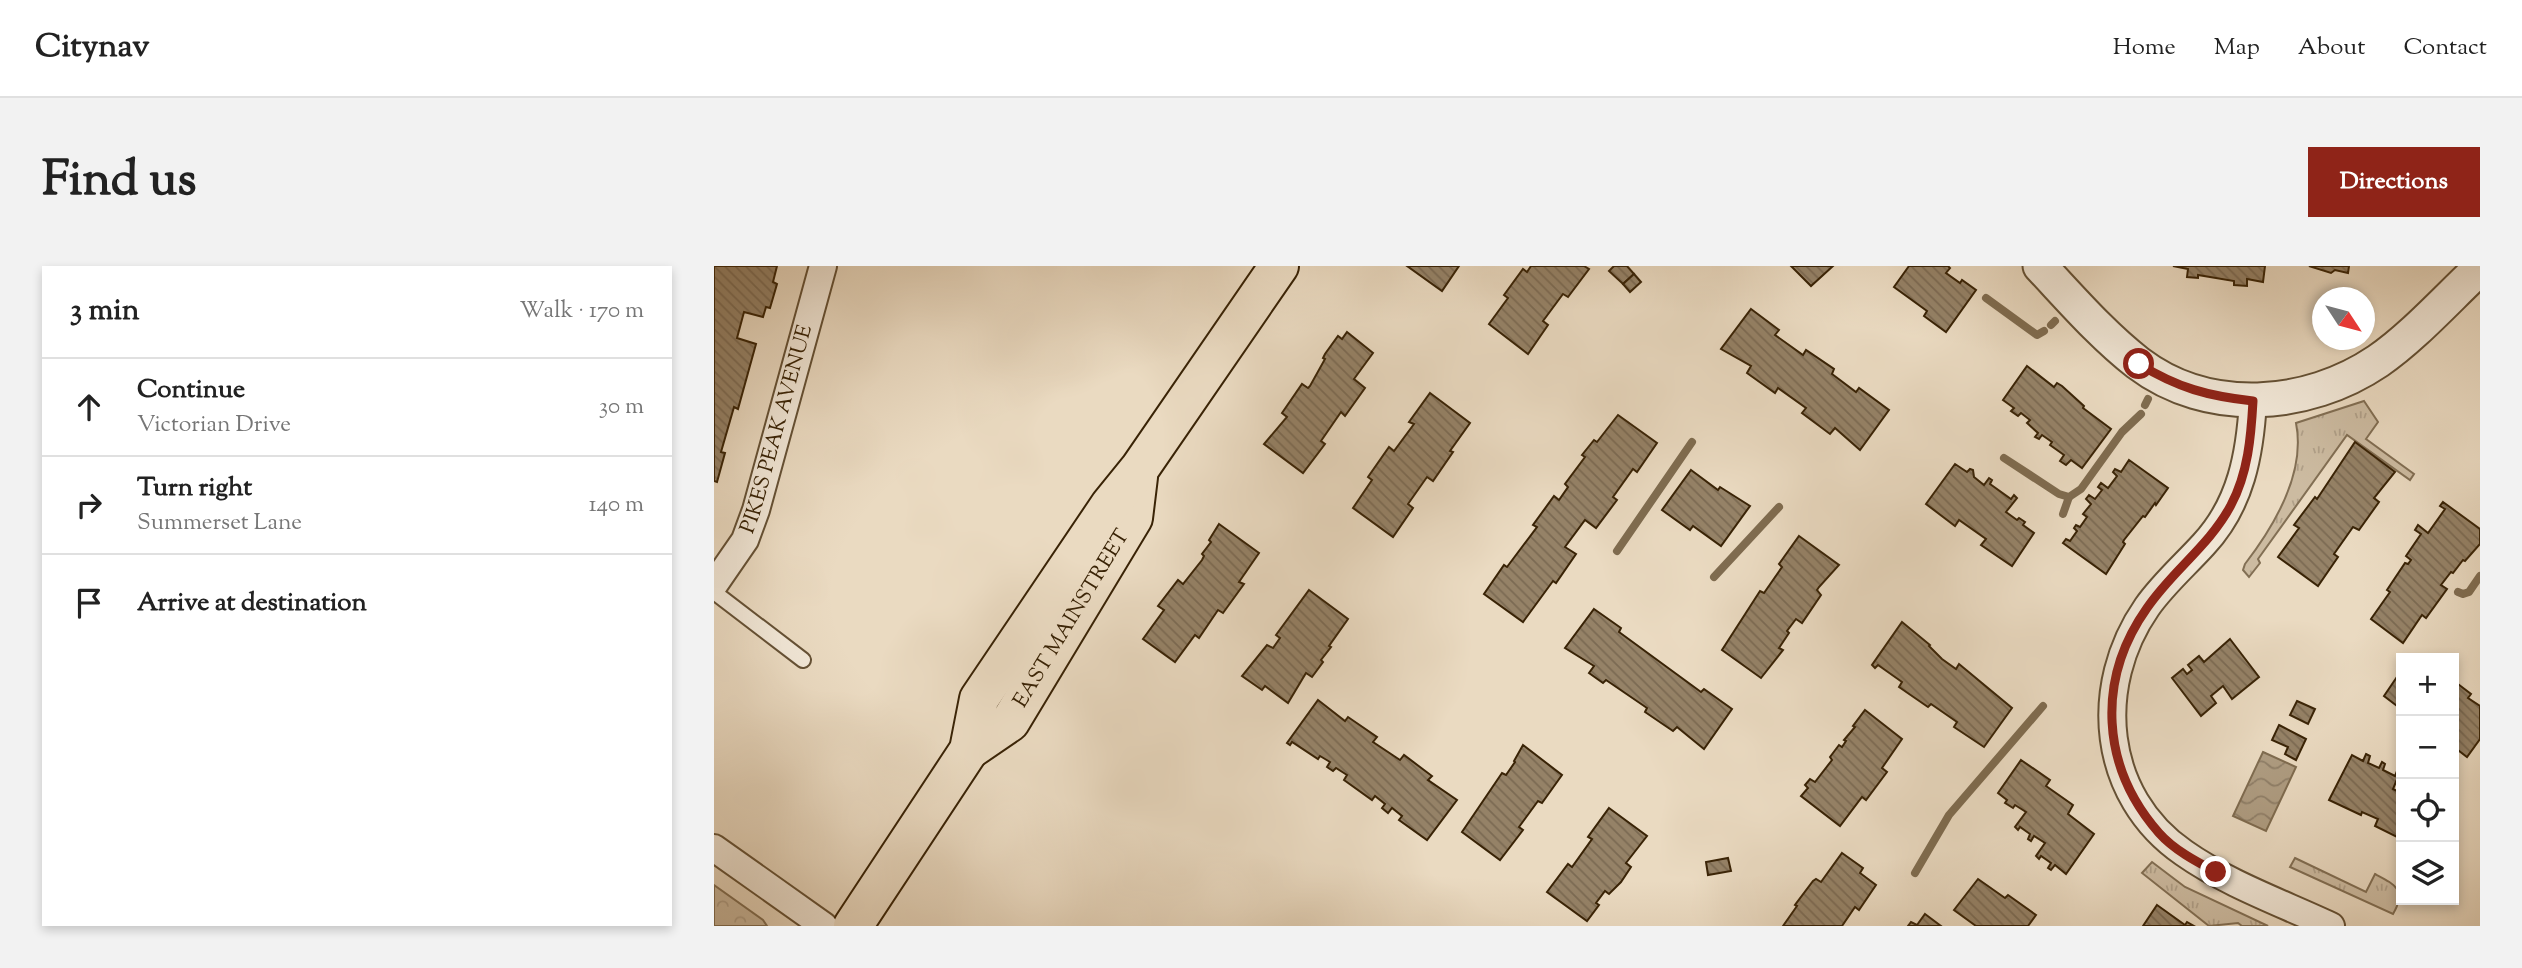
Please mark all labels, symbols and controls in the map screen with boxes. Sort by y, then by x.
text: Citynav [35,24,150,72]
text: Home [2113,31,2176,65]
text: Map [2214,31,2260,65]
text: About [2298,31,2365,65]
text: Contact [2403,31,2487,65]
text: Find us [42,147,196,217]
button: Directions [2308,147,2480,217]
north arrow [2312,287,2375,350]
text: 3 min [70,290,140,333]
text: Walk · 170 m [519,295,644,328]
street label: PIKES PEAK AVENUE [734,321,821,538]
route start [2123,348,2154,379]
text: Continue [137,372,245,409]
icon: ahead [70,388,108,426]
text: 30 m [599,391,644,424]
text: Victorian Drive [137,409,291,442]
text: Turn right [137,470,252,507]
icon: right [70,486,108,524]
text: 140 m [589,489,644,522]
text: Summerset Lane [137,507,302,540]
street label: EAST MAINSTREET [1007,524,1138,714]
icon: arrive [70,584,108,622]
text: Arrive at destination [137,585,367,622]
map controls [2396,653,2459,905]
button: + [2396,653,2459,716]
button: − [2396,716,2459,779]
button: locate [2396,779,2459,842]
button: layers [2396,842,2459,905]
route end [2200,856,2231,887]

